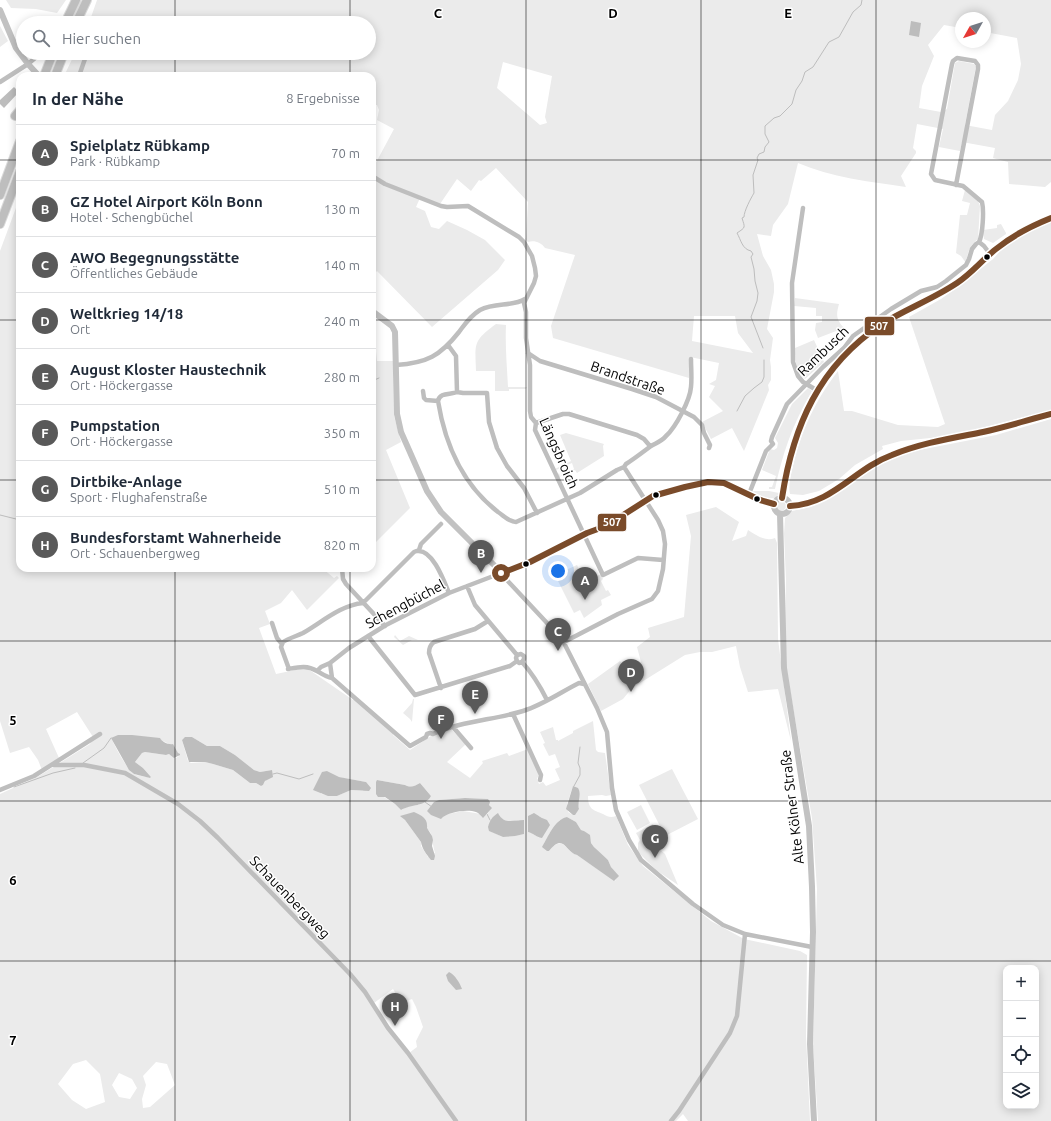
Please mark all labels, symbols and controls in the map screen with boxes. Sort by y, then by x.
text: C [434,6,443,20]
text: D [608,6,618,20]
text: E [784,6,792,20]
north arrow [955,12,991,48]
search box [16,16,376,60]
icon: search [30,27,52,49]
text: Hier suchen [62,30,141,47]
text: In der Nähe [32,89,124,108]
text: 8 Ergebnisse [286,91,360,105]
text: Spielplatz Rübkamp [70,137,210,154]
text: A [40,146,50,160]
text: 70 m [331,146,360,160]
text: Park · Rübkamp [70,154,160,168]
text: GZ Hotel Airport Köln Bonn [70,193,263,210]
text: B [41,202,49,216]
text: 130 m [324,202,360,216]
text: Hotel · Schengbüchel [70,210,193,224]
text: AWO Begegnungsstätte [70,249,239,266]
unlabelled marker [982,252,992,262]
text: C [41,258,49,272]
text: 140 m [324,258,360,272]
text: Öffentliches Gebäude [70,266,198,280]
text: Weltkrieg 14/18 [70,305,183,322]
text: D [40,314,50,328]
text: 240 m [324,314,360,328]
line badge: 507 [864,316,895,336]
text: 507 [870,320,888,332]
text: Ort [70,322,90,336]
street label: Rambusch [794,323,852,379]
street label: Brandstraße [589,358,667,398]
text: August Kloster Haustechnik [70,361,267,378]
text: E [41,370,49,384]
text: 280 m [324,370,360,384]
text: Ort · Höckergasse [70,378,173,392]
street label: Längsbroich [536,415,582,491]
text: Pumpstation [70,417,160,434]
text: F [41,426,49,440]
text: 350 m [324,426,360,440]
text: Ort · Höckergasse [70,434,173,448]
text: Dirtbike-Anlage [70,473,182,490]
text: G [41,482,50,496]
text: 510 m [324,482,360,496]
text: Sport · Flughafenstraße [70,490,207,504]
unlabelled marker [651,490,661,500]
unlabelled marker [752,494,762,504]
line badge: 507 [597,513,627,532]
text: 507 [603,516,621,528]
text: Bundesforstamt Wahnerheide [70,529,281,546]
text: H [40,538,50,552]
text: 820 m [324,538,360,552]
pin: B [468,540,494,573]
text: Ort · Schauenbergweg [70,546,200,560]
unlabelled marker [521,559,531,569]
your location [548,561,568,581]
pin: A [572,567,598,600]
street label: Schengbüchel [363,576,448,632]
pin: C [545,618,571,651]
pin: D [618,659,644,692]
pin: E [462,681,488,714]
pin: F [428,706,454,739]
text: 5 [9,713,17,727]
street label: Alte Kölner Straße [777,749,807,865]
pin: G [642,825,668,858]
street label: Schauenbergweg [247,852,333,942]
text: 6 [9,873,17,887]
map controls [1003,965,1039,1109]
button: + [1003,965,1039,1001]
pin: H [382,993,408,1026]
button: − [1003,1001,1039,1037]
text: 7 [9,1033,17,1047]
button: locate [1003,1037,1039,1073]
button: layers [1003,1073,1039,1109]

